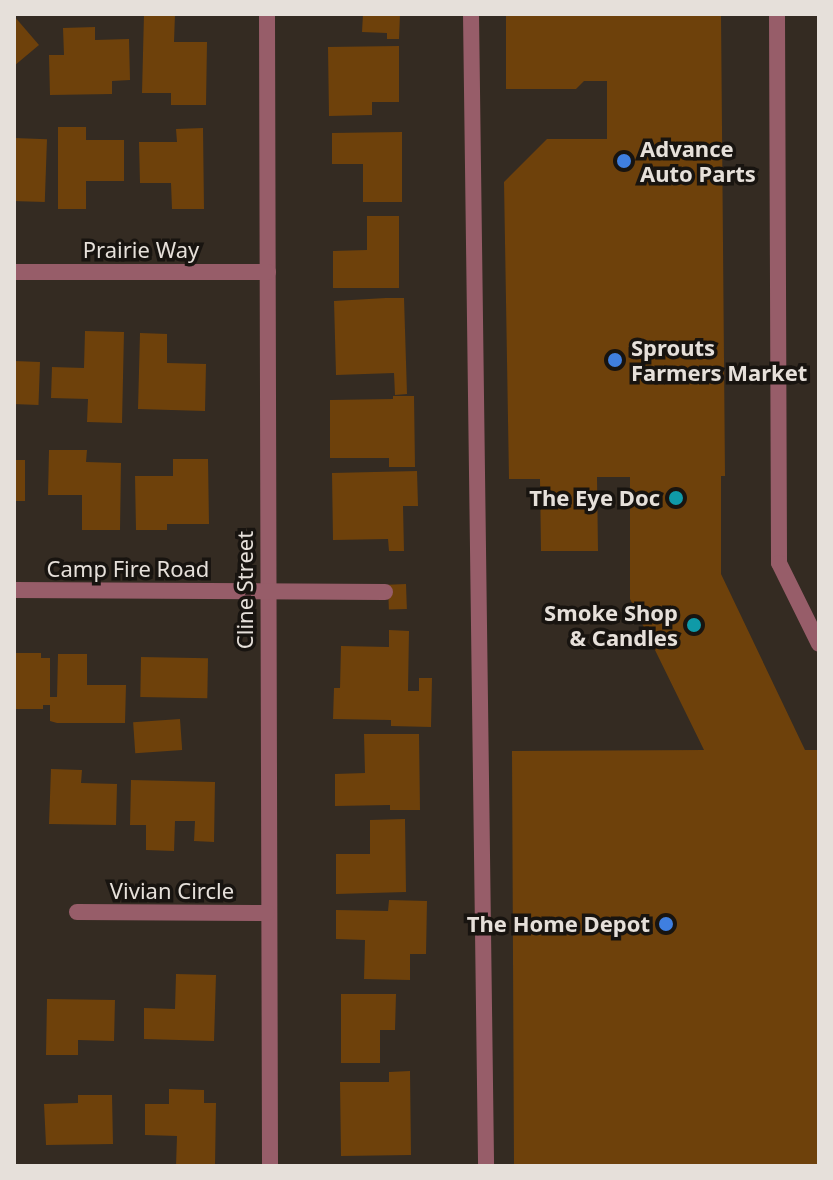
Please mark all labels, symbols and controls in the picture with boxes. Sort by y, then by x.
place label: Advance Auto Parts [640,135,756,186]
marker: Advance Auto Parts [615,152,633,170]
street label: Prairie Way [83,237,199,263]
place label: Sprouts Farmers Market [631,334,807,386]
marker: Sprouts Farmers Market [606,351,624,369]
place label: The Eye Doc [529,485,660,511]
marker: The Eye Doc [667,489,685,507]
street label: Cline Street [232,531,258,649]
street label: Camp Fire Road [47,556,209,582]
place label: Smoke Shop & Candles [544,599,678,650]
marker: Smoke Shop & Candles [685,616,703,634]
street label: Vivian Circle [110,878,234,904]
place label: The Home Depot [467,911,650,937]
marker: The Home Depot [657,915,675,933]

